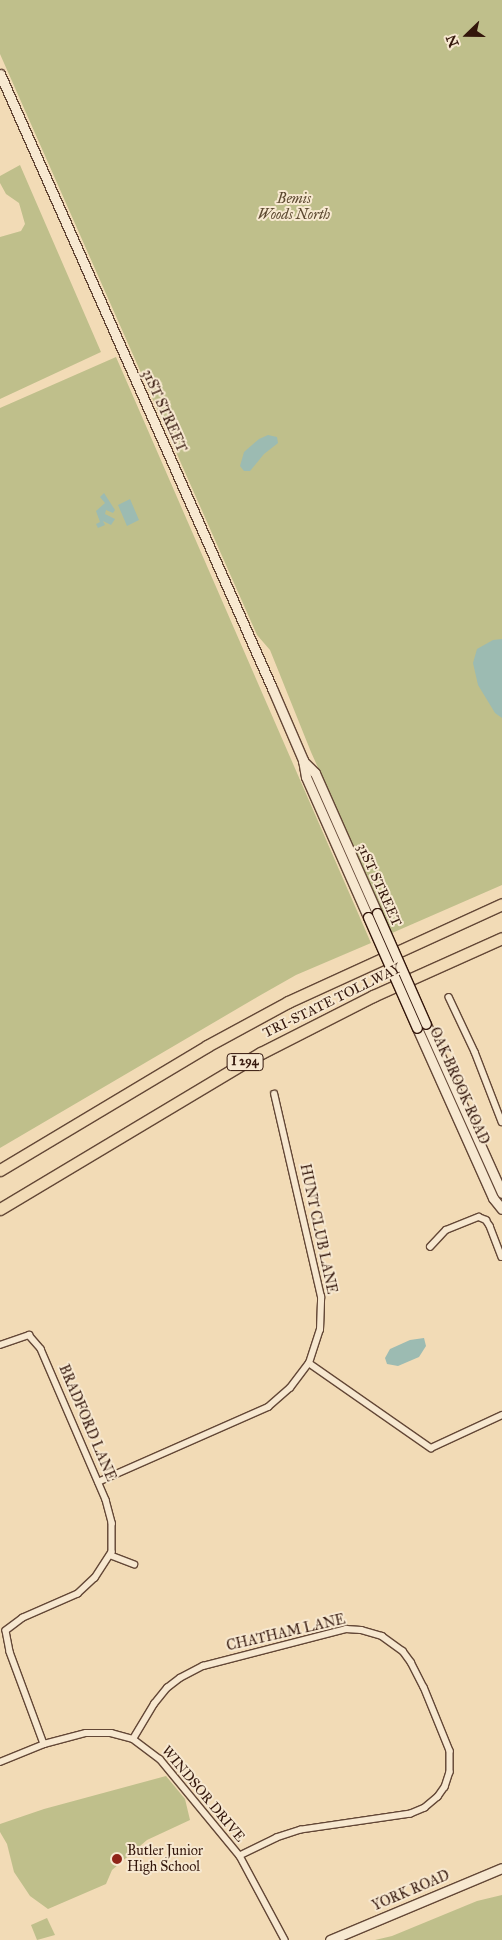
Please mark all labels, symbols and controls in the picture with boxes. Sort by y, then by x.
north arrow [442,10,492,60]
text: N [443,32,463,49]
park label: Bemis Woods North [258,191,330,223]
street label: 31ST STREET [138,367,190,455]
street label: 31ST STREET [353,841,405,929]
street label: TRI-STATE TOLLWAY [260,960,404,1042]
street label: OAK BROOK ROAD [426,1025,492,1147]
road number: I 294 [226,1052,264,1072]
street label: HUNT CLUB LANE [296,1162,340,1296]
street label: BRADFORD LANE [55,1362,119,1484]
street label: CHATHAM LANE [225,1611,347,1655]
street label: WINDSOR DRIVE [158,1743,248,1845]
place label: Butler Junior High School [127,1843,203,1875]
marker: Butler Junior High School [111,1853,123,1865]
street label: YORK ROAD [370,1867,452,1915]

